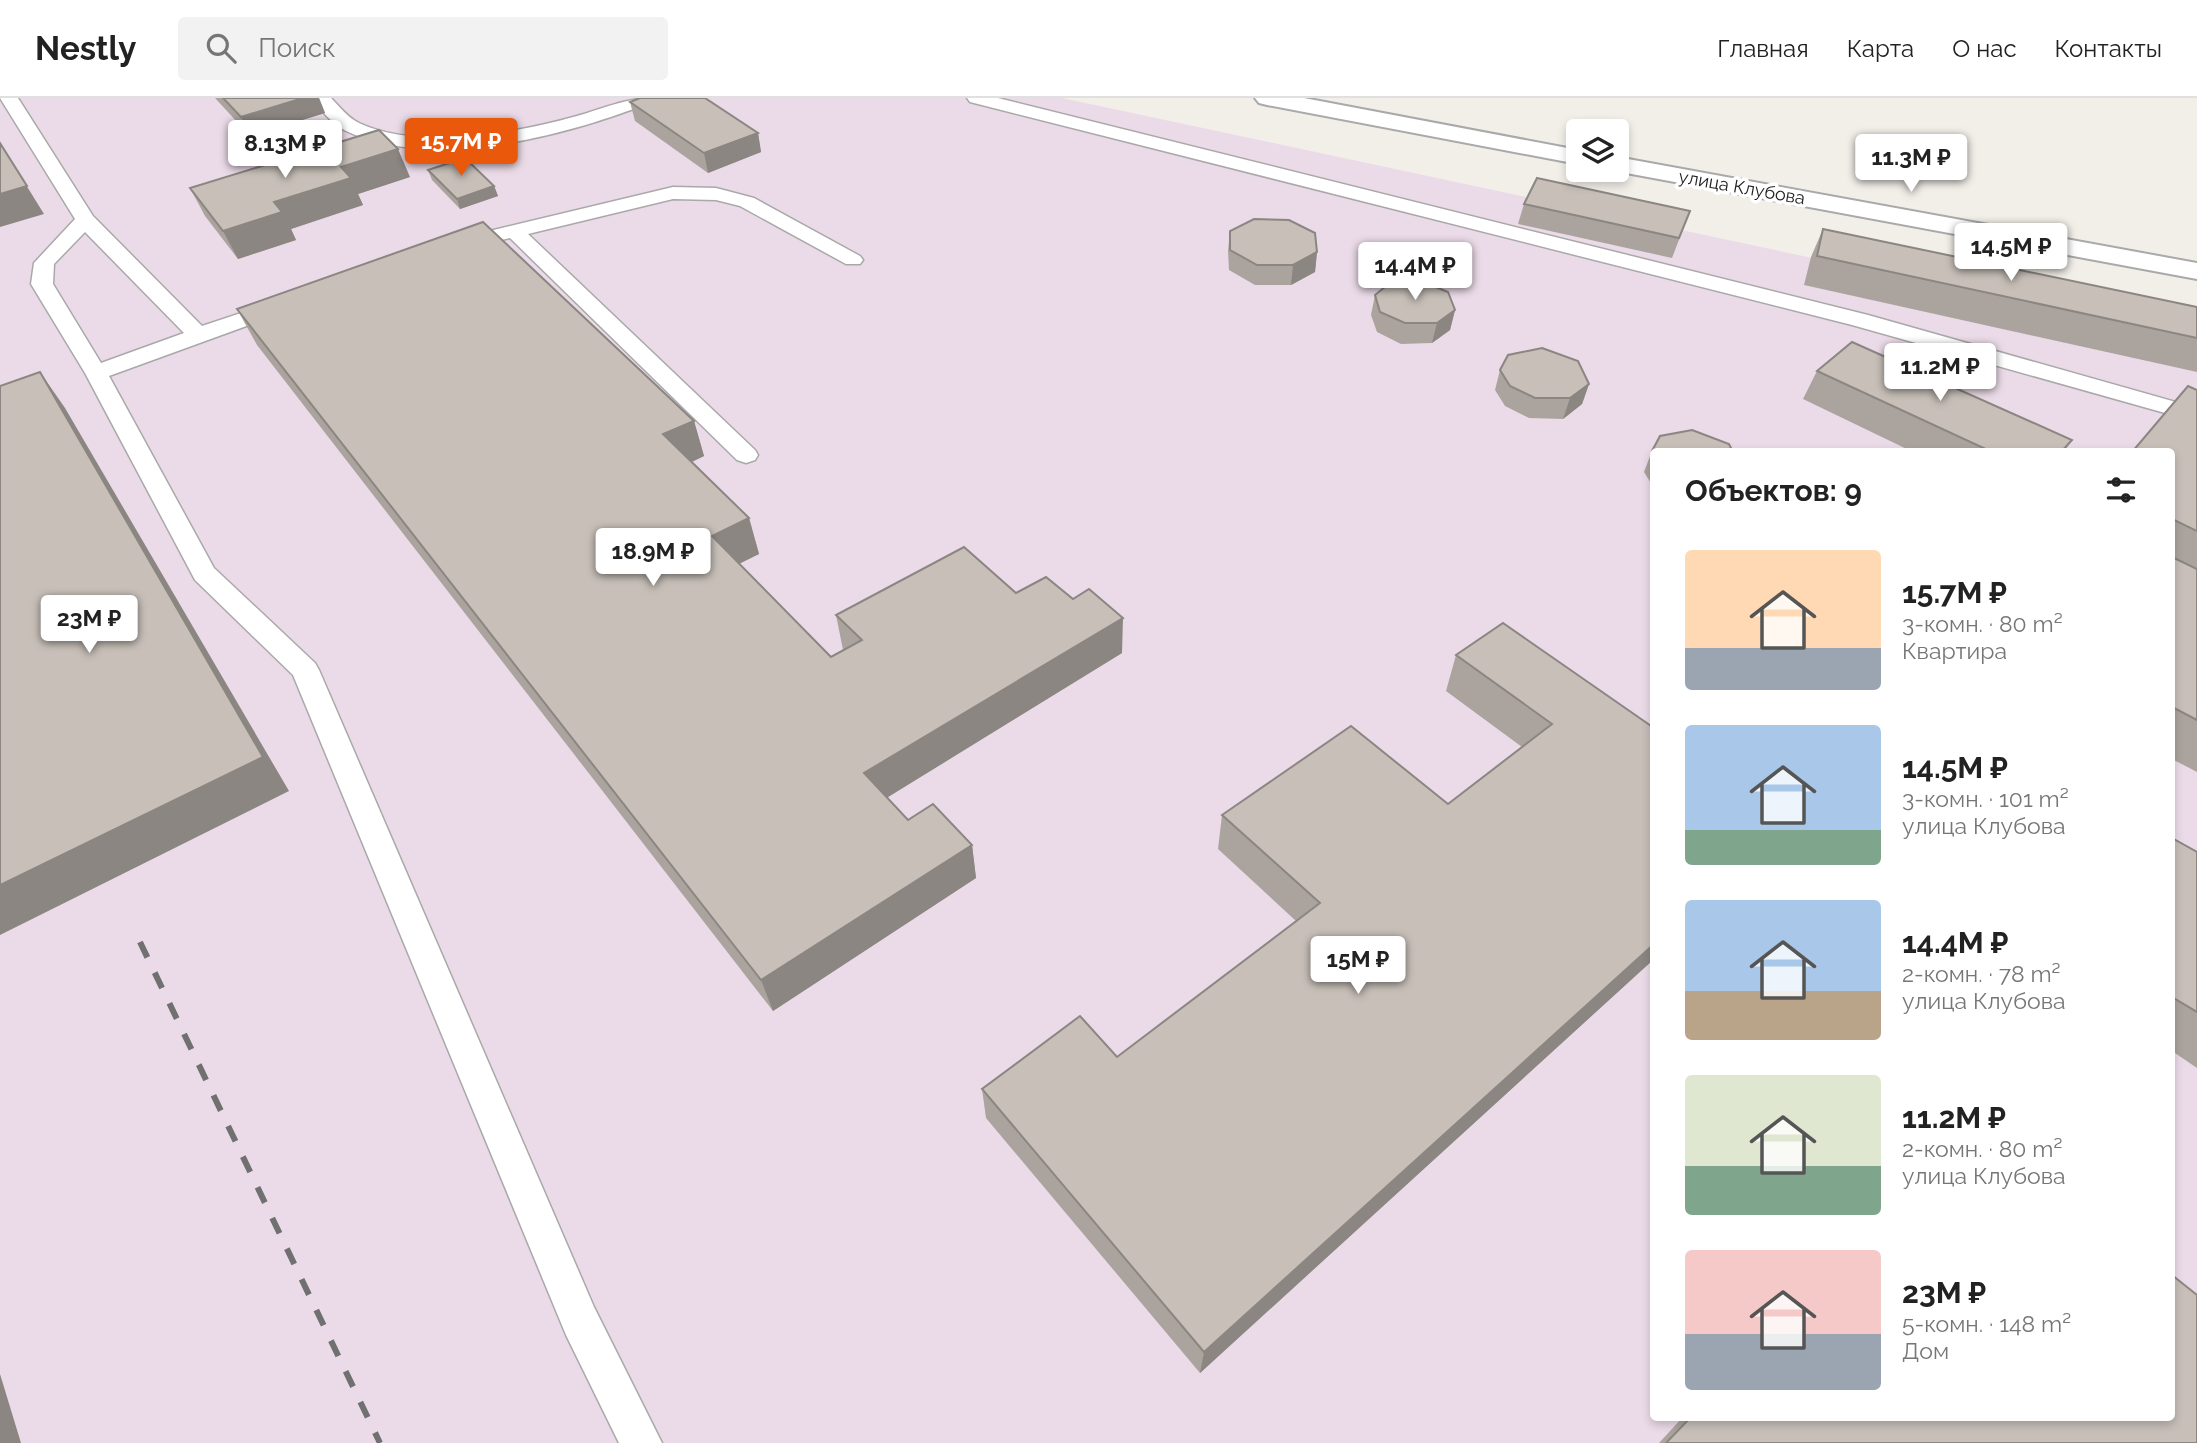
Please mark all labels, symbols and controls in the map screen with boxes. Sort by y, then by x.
search box [178,17,668,80]
text: Nestly [35,29,136,68]
icon: search [202,29,240,67]
text: Поиск [258,33,336,63]
text: Главная [1717,34,1809,63]
text: Карта [1847,34,1914,63]
text: О нас [1952,34,2017,63]
text: Контакты [2055,34,2162,63]
pin: 15.7M ₽ [396,118,526,178]
map controls [1566,119,1629,182]
button: layers [1566,119,1629,182]
pin: 8.13M ₽ [220,120,350,180]
text: 15.7M ₽ [421,127,501,154]
text: 8.13M ₽ [244,129,326,156]
pin: 11.3M ₽ [1846,134,1976,194]
text: 11.3M ₽ [1871,143,1951,170]
street label: улица Клубова [1677,166,1807,208]
pin: 14.5M ₽ [1946,223,2076,283]
text: 14.5M ₽ [1970,232,2052,259]
pin: 14.4M ₽ [1350,242,1480,302]
text: 14.4M ₽ [1374,251,1456,278]
pin: 11.2M ₽ [1875,344,2005,403]
text: 11.2M ₽ [1900,352,1980,379]
icon: filters [2102,471,2140,509]
text: Объектов: 9 [1685,473,1862,508]
pin: 18.9M ₽ [588,528,718,588]
text: 18.9M ₽ [612,537,694,564]
text: 15.7M ₽ [1902,575,2007,610]
icon: home [1741,578,1825,662]
pin: 23M ₽ [40,596,138,655]
text: 23M ₽ [57,604,121,631]
text: 3-комн. · 80 m² [1902,610,2063,637]
text: Квартира [1902,637,2007,664]
text: 14.5M ₽ [1902,750,2008,785]
icon: home [1741,753,1825,837]
text: 3-комн. · 101 m² [1902,785,2069,812]
text: улица Клубова [1902,812,2066,839]
text: 14.4M ₽ [1902,925,2008,960]
icon: home [1741,928,1825,1012]
pin: 15M ₽ [1309,936,1407,996]
text: 15M ₽ [1327,945,1389,972]
text: 2-комн. · 78 m² [1902,960,2061,987]
text: улица Клубова [1902,987,2066,1014]
text: 11.2M ₽ [1902,1100,2006,1135]
icon: home [1741,1103,1825,1187]
text: 2-комн. · 80 m² [1902,1135,2062,1162]
text: улица Клубова [1902,1162,2066,1189]
text: 23M ₽ [1902,1275,1986,1310]
icon: home [1741,1278,1825,1362]
text: 5-комн. · 148 m² [1902,1310,2071,1337]
text: Дом [1902,1337,1949,1364]

